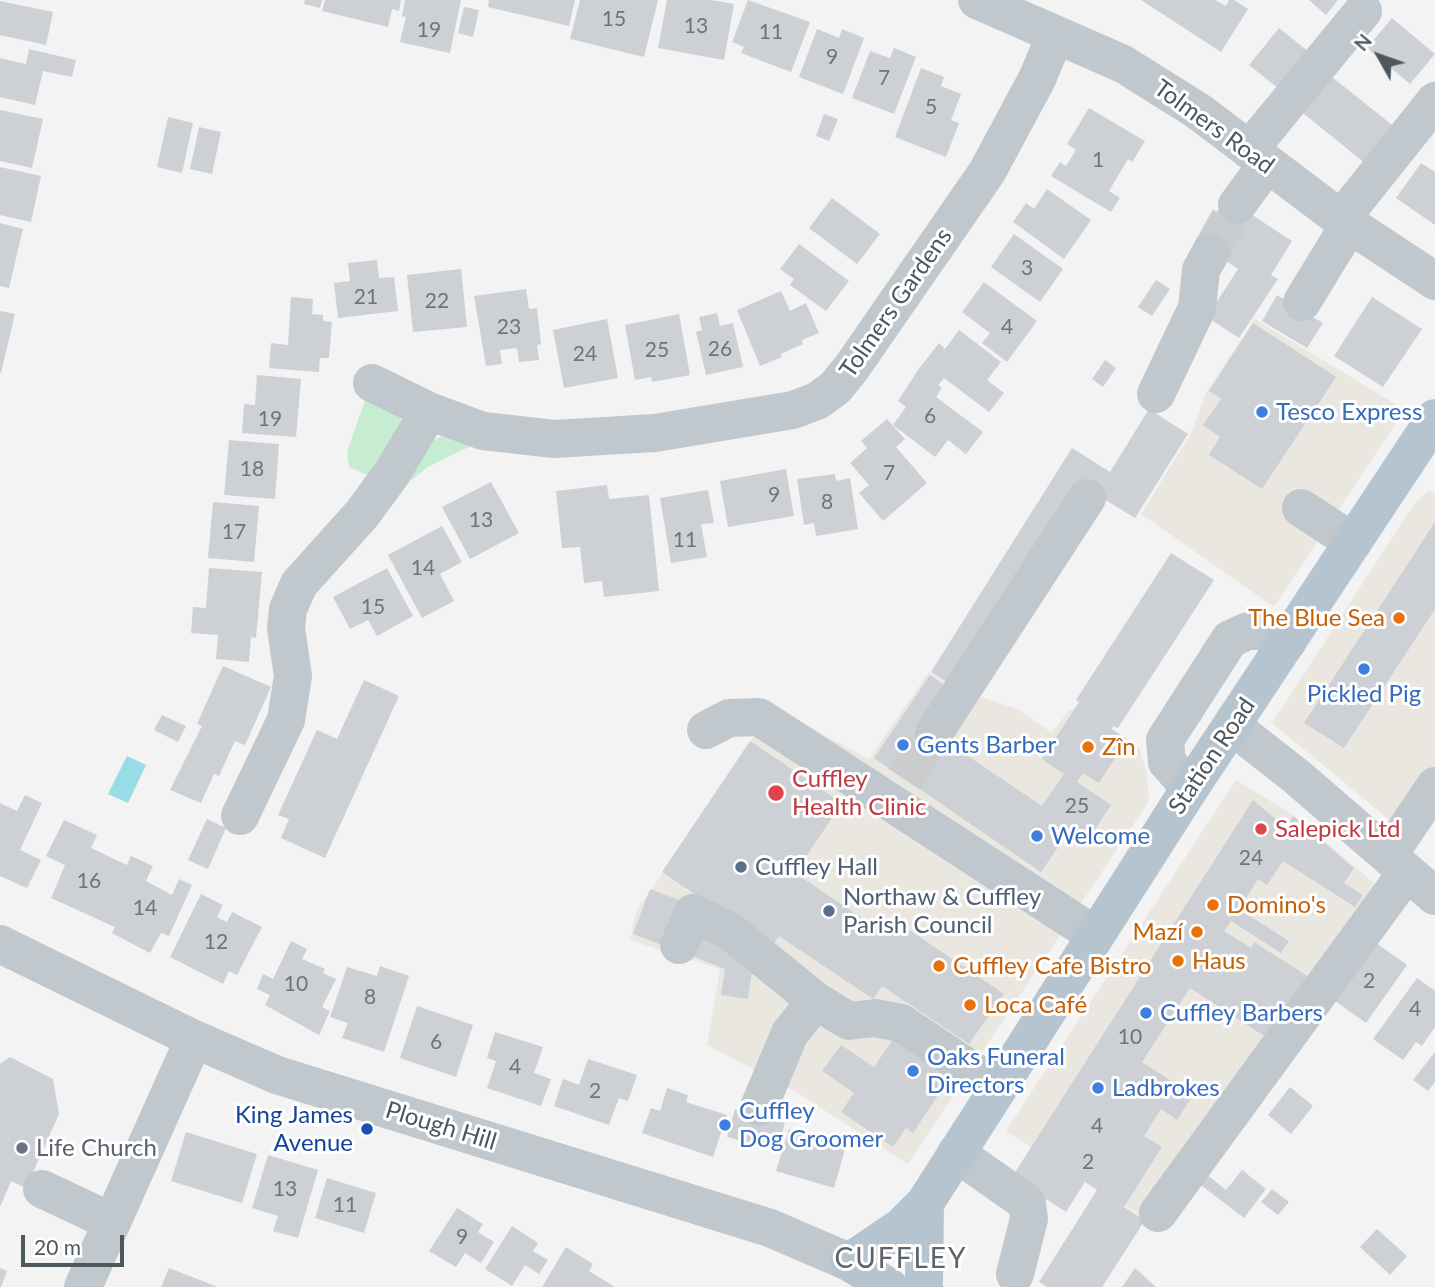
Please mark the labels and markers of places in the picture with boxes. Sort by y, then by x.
place label: Tesco Express [1276,398,1422,426]
marker: Tesco Express [1254,404,1270,420]
place label: The Blue Sea [1248,604,1385,632]
marker: The Blue Sea [1391,610,1407,626]
marker: Pickled Pig [1356,661,1372,677]
place label: Pickled Pig [1307,680,1421,708]
place label: Gents Barber [917,731,1056,759]
place label: Zîn [1102,733,1136,761]
marker: Gents Barber [895,737,911,753]
marker: Zîn [1080,739,1096,755]
place label: Cuffley Health Clinic [792,765,926,821]
marker: Cuffley Health Clinic [766,783,786,803]
place label: Salepick Ltd [1275,815,1400,843]
marker: Salepick Ltd [1253,821,1269,837]
place label: Welcome [1051,822,1150,850]
marker: Welcome [1029,828,1045,844]
place label: Cuffley Hall [755,853,878,881]
marker: Cuffley Hall [733,859,749,875]
place label: Northaw & Cuffley Parish Council [843,883,1041,939]
place label: Domino's [1227,891,1326,919]
marker: Domino's [1205,897,1221,913]
marker: Northaw & Cuffley Parish Council [821,903,837,919]
place label: Mazí [1133,918,1183,946]
marker: Mazí [1189,924,1205,940]
place label: Haus [1192,947,1246,975]
place label: Cuffley Cafe Bistro [953,952,1151,980]
marker: Haus [1170,953,1186,969]
marker: Cuffley Cafe Bistro [931,958,947,974]
place label: Loca Café [984,991,1087,1019]
marker: Loca Café [962,997,978,1013]
place label: Cuffley Barbers [1160,999,1323,1027]
marker: Cuffley Barbers [1138,1005,1154,1021]
place label: Oaks Funeral Directors [927,1043,1065,1099]
marker: Oaks Funeral Directors [905,1063,921,1079]
place label: Ladbrokes [1112,1074,1220,1102]
marker: Ladbrokes [1090,1080,1106,1096]
place label: Cuffley Dog Groomer [739,1097,883,1153]
place label: King James Avenue [235,1101,353,1157]
marker: Cuffley Dog Groomer [717,1117,733,1133]
marker: King James Avenue [359,1121,375,1137]
place label: Life Church [36,1134,157,1162]
marker: Life Church [14,1140,30,1156]

